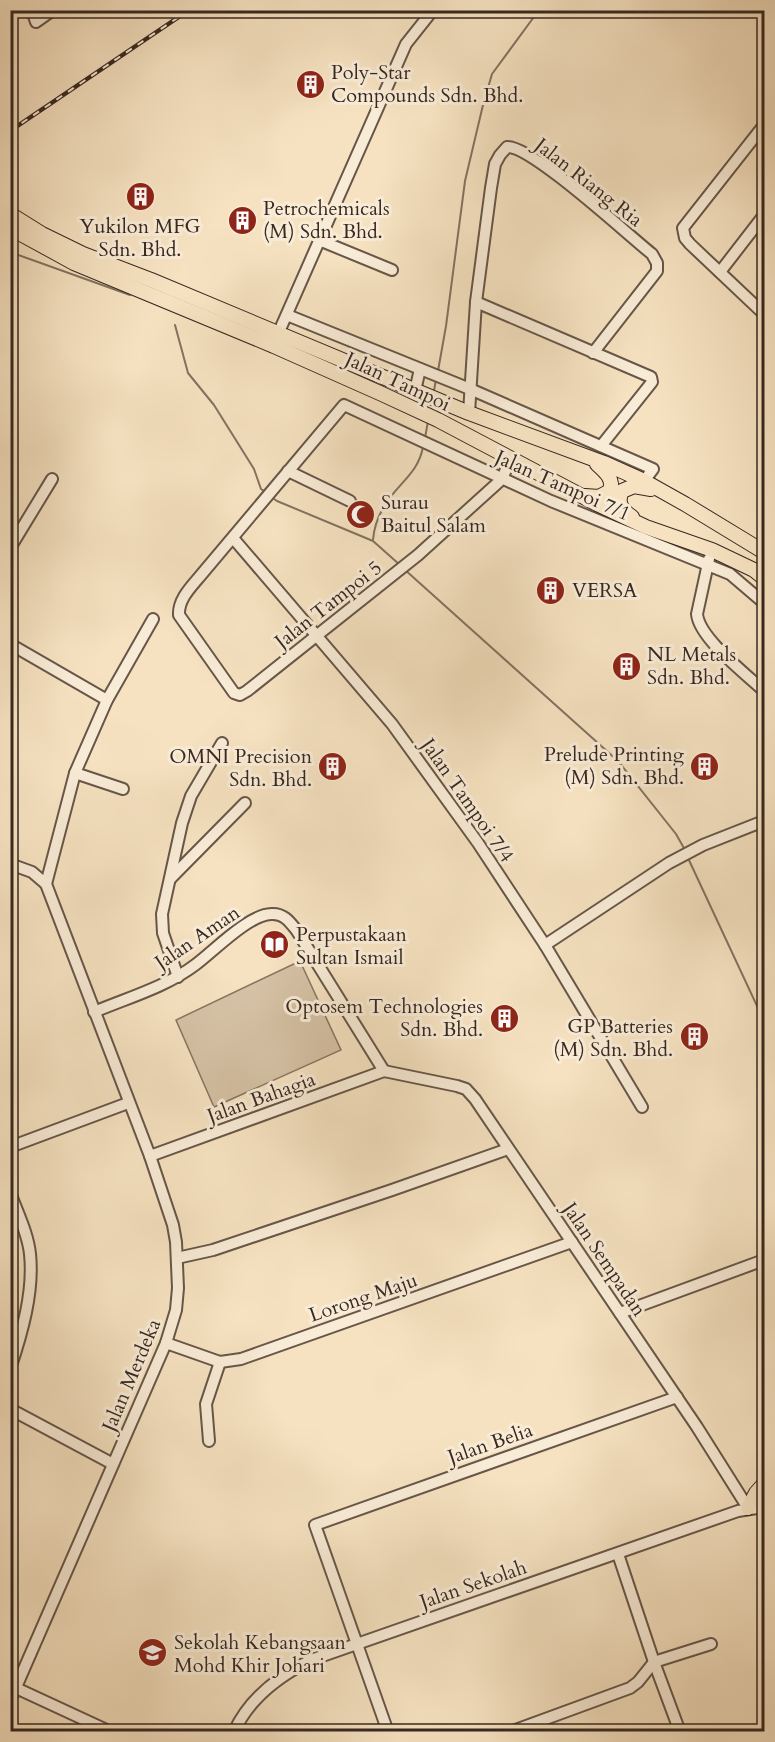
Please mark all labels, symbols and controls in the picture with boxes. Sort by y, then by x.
place label: Poly-Star Compounds Sdn. Bhd. [331,59,523,109]
building icon: Poly-Star Compounds Sdn. Bhd. [294,68,326,100]
street label: Jalan Riang Ria [527,130,649,233]
building icon: Yukilon MFG Sdn. Bhd. [124,180,156,212]
place label: Petrochemicals (M) Sdn. Bhd. [263,195,390,245]
building icon: Petrochemicals (M) Sdn. Bhd. [226,204,258,236]
place label: Yukilon MFG Sdn. Bhd. [80,213,201,263]
street label: Jalan Tampoi [338,344,455,418]
street label: Jalan Tampoi 7/1 [488,442,635,527]
place label: Surau Baitul Salam [381,489,486,539]
mosque icon: Surau Baitul Salam [344,498,376,530]
street label: Jalan Tampoi 5 [267,554,387,657]
building icon: VERSA [535,574,567,606]
place label: VERSA [572,577,638,604]
place label: NL Metals Sdn. Bhd. [647,641,736,691]
building icon: NL Metals Sdn. Bhd. [610,650,642,682]
street label: Jalan Tampoi 7/4 [413,730,520,868]
place label: Prelude Printing (M) Sdn. Bhd. [544,741,685,791]
place label: OMNI Precision Sdn. Bhd. [169,743,313,793]
building icon: Prelude Printing (M) Sdn. Bhd. [689,750,721,782]
building icon: OMNI Precision Sdn. Bhd. [317,751,349,783]
street label: Jalan Aman [147,899,246,977]
place label: Perpustakaan Sultan Ismail [296,921,407,971]
library icon: Perpustakaan Sultan Ismail [259,929,291,961]
place label: Optosem Technologies Sdn. Bhd. [285,993,483,1043]
building icon: Optosem Technologies Sdn. Bhd. [488,1002,520,1034]
place label: GP Batteries (M) Sdn. Bhd. [553,1013,673,1063]
building icon: GP Batteries (M) Sdn. Bhd. [678,1021,710,1053]
street label: Jalan Bahagia [201,1065,319,1131]
street label: Jalan Sempadan [555,1195,653,1322]
street label: Lorong Maju [305,1266,421,1329]
street label: Jalan Merdeka [94,1314,168,1439]
street label: Jalan Belia [441,1416,536,1472]
street label: Jalan Sekolah [413,1554,530,1616]
place label: Sekolah Kebangsaan Mohd Khir Johari [174,1629,347,1679]
school or university icon: Sekolah Kebangsaan Mohd Khir Johari [137,1637,169,1669]

